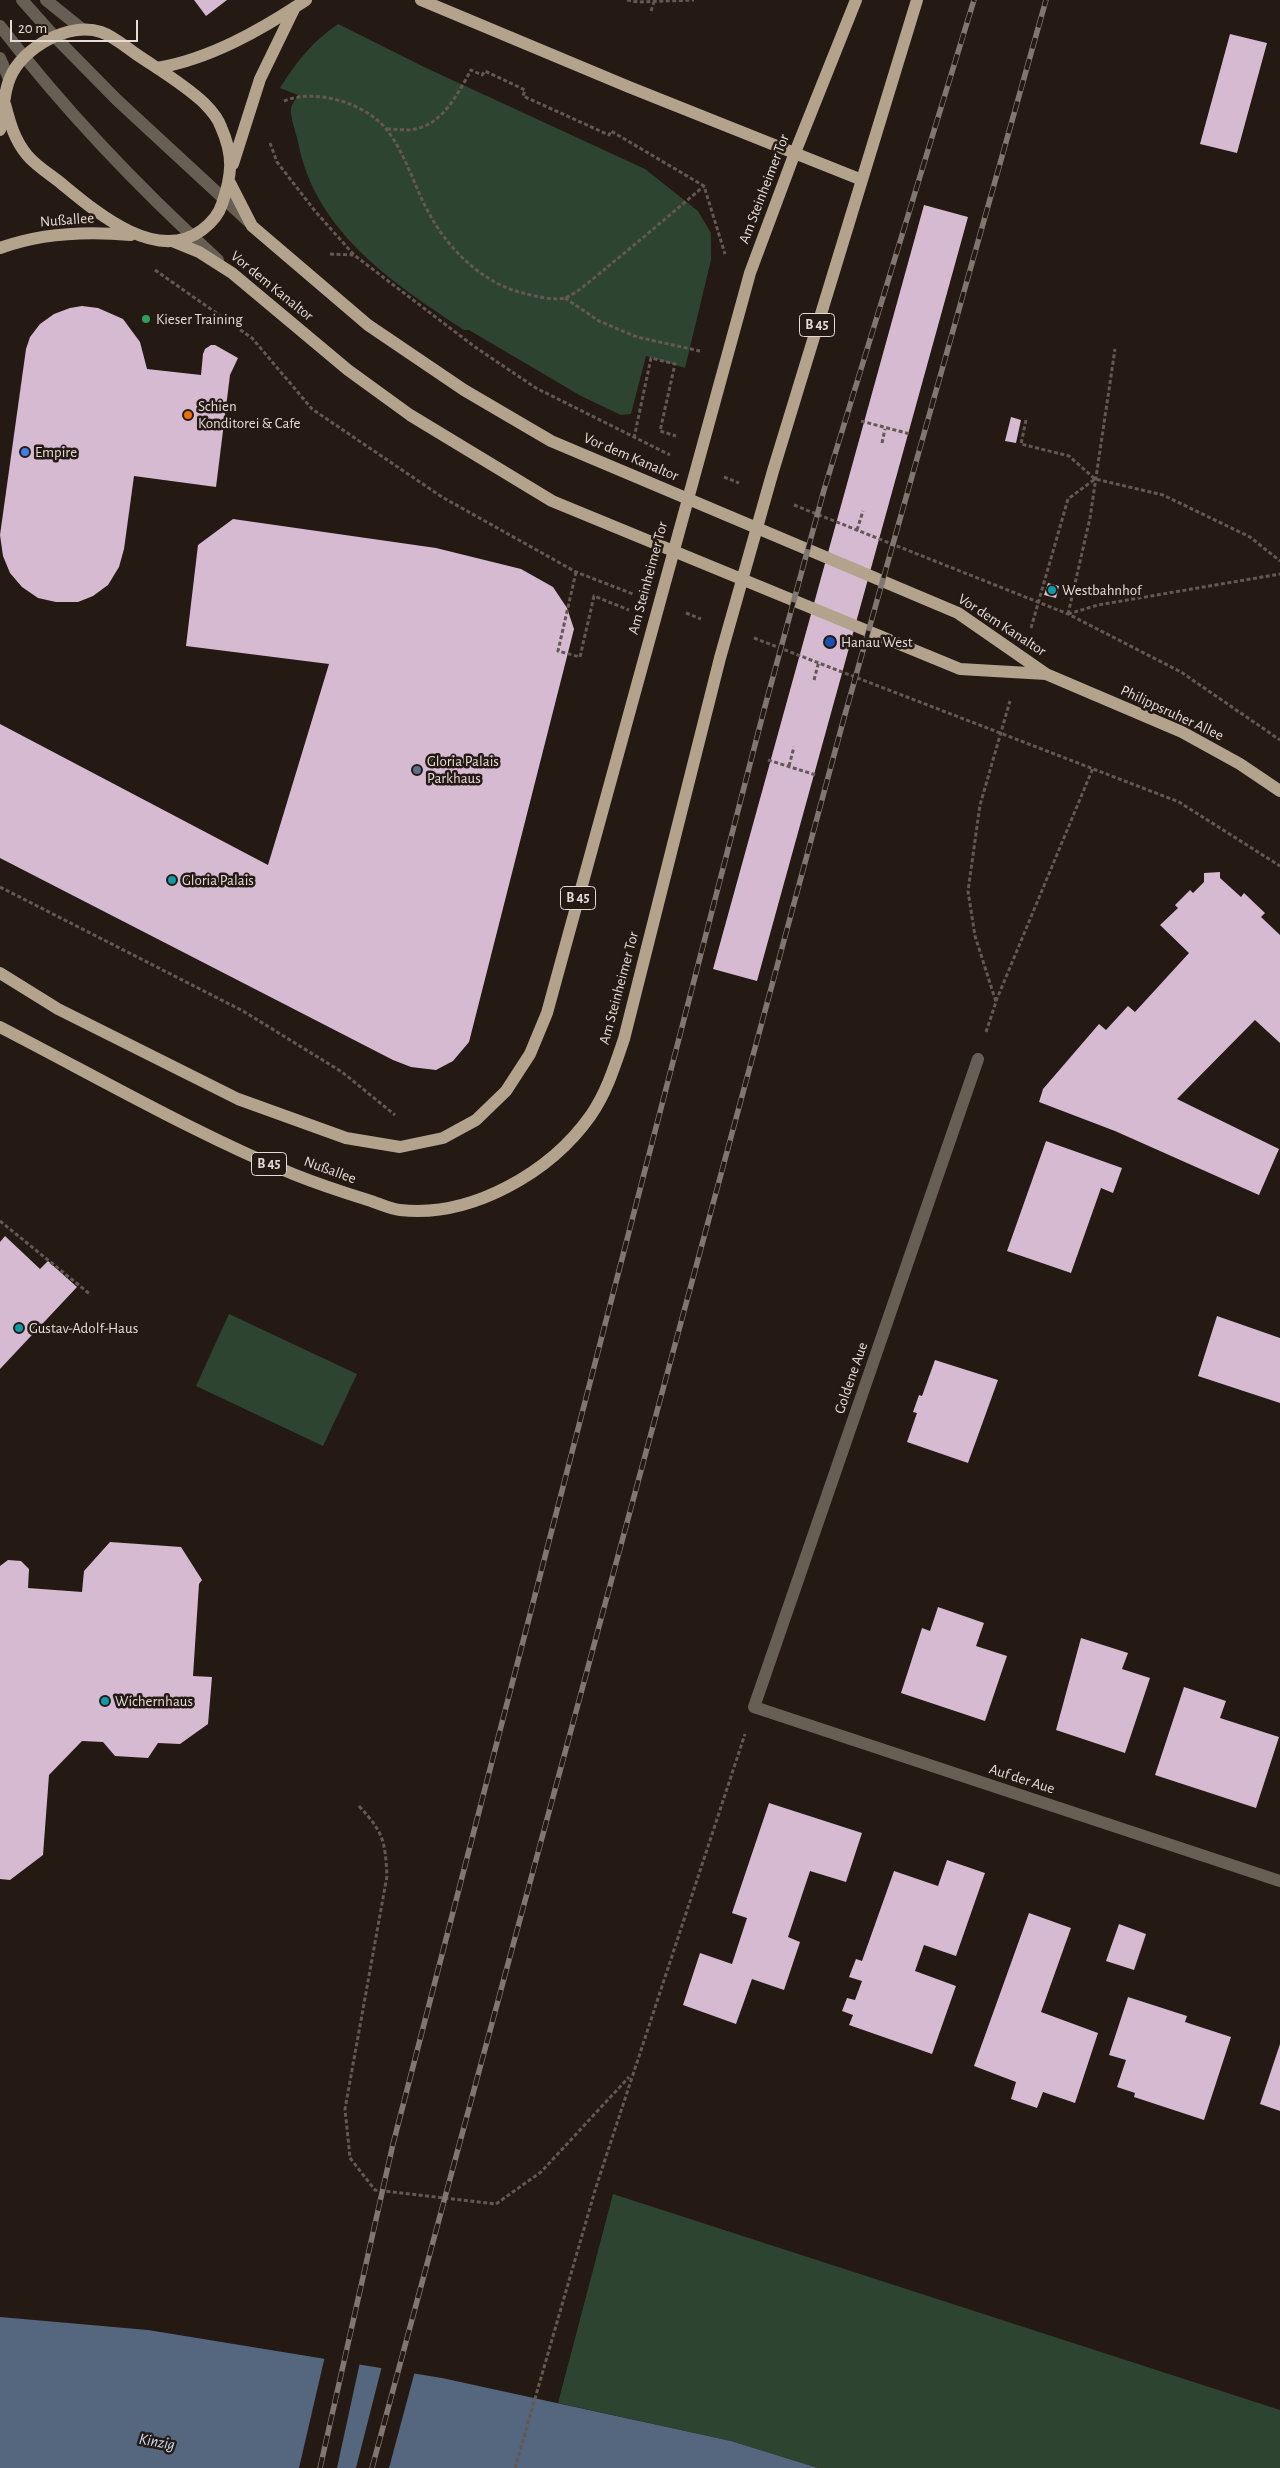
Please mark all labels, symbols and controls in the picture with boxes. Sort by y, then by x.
scale bar [12,10,140,42]
text: 20 m [18,21,47,36]
street label: Am Steinheimer Tor [735,132,793,246]
street label: Nußallee [39,209,95,231]
street label: Vor dem Kanaltor [227,247,317,325]
place label: Kieser Training [156,310,243,328]
marker: Kieser Training [140,313,152,325]
road number: B 45 [800,314,834,336]
place label: Schien Konditorei & Cafe [198,397,301,432]
marker: Schien Konditorei & Cafe [182,409,194,421]
street label: Vor dem Kanaltor [581,429,681,485]
place label: Empire [35,443,77,461]
marker: Empire [19,446,31,458]
street label: Am Steinheimer Tor [624,520,672,636]
place label: Westbahnhof [1062,581,1141,599]
marker: Westbahnhof [1046,584,1058,596]
street label: Vor dem Kanaltor [955,590,1049,660]
place label: Hanau West [841,633,913,651]
marker: Hanau West [823,635,837,649]
street label: Philippsruher Allee [1118,681,1226,745]
place label: Gloria Palais Parkhaus [427,752,499,787]
marker: Gloria Palais Parkhaus [411,764,423,776]
place label: Gloria Palais [182,871,254,889]
marker: Gloria Palais [166,874,178,886]
road number: B 45 [560,886,596,910]
street label: Am Steinheimer Tor [595,930,643,1046]
road number: B 45 [252,1152,286,1176]
street label: Nußallee [301,1152,359,1188]
place label: Gustav-Adolf-Haus [29,1319,138,1337]
marker: Gustav-Adolf-Haus [13,1322,25,1334]
street label: Goldene Aue [830,1340,872,1416]
place label: Wichernhaus [115,1692,193,1710]
marker: Wichernhaus [99,1695,111,1707]
street label: Auf der Aue [987,1760,1057,1798]
water label: Kinzig [137,2429,177,2455]

